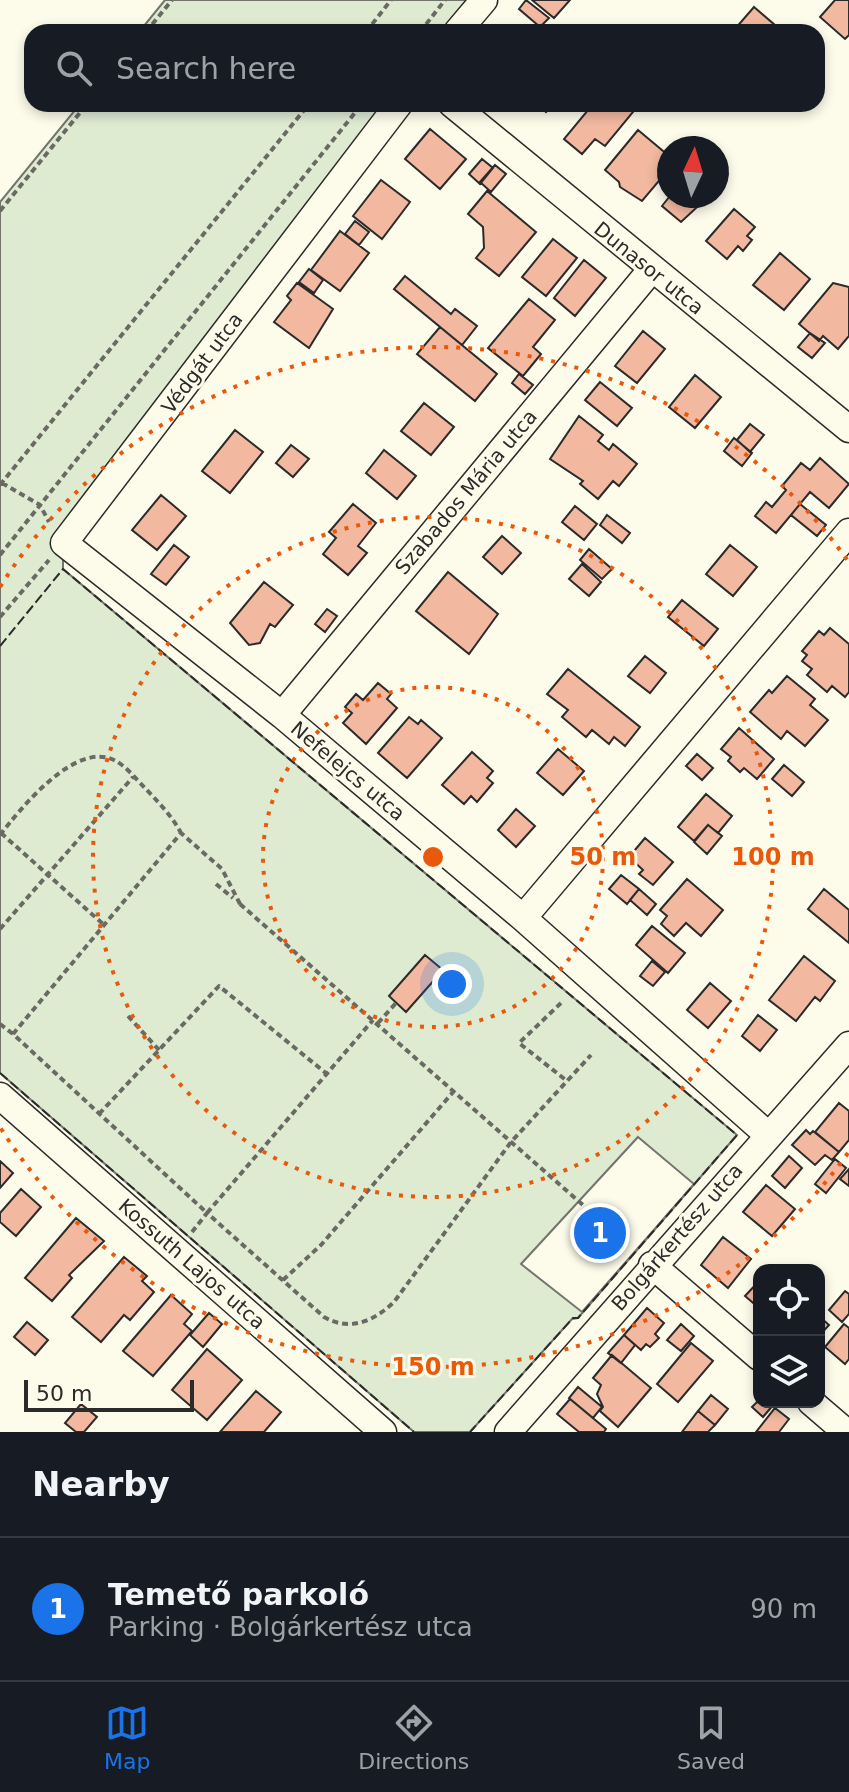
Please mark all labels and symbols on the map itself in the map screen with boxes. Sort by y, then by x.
north arrow [657,136,729,208]
street label: Dunasor utca [589,217,709,319]
street label: Védgát utca [156,308,248,418]
street label: Szabados Mária utca [390,405,542,579]
street label: Nefelejcs utca [286,716,410,826]
centre of rings [419,843,447,871]
text: 50 m [570,843,636,871]
text: 100 m [731,843,815,871]
your location [432,964,472,1004]
street label: Bolgárkertész utca [607,1158,747,1316]
street label: Kossuth Lajos utca [114,1194,270,1334]
pin: 1 [574,1203,626,1263]
text: 150 m [391,1353,475,1381]
scale bar [24,1376,194,1412]

